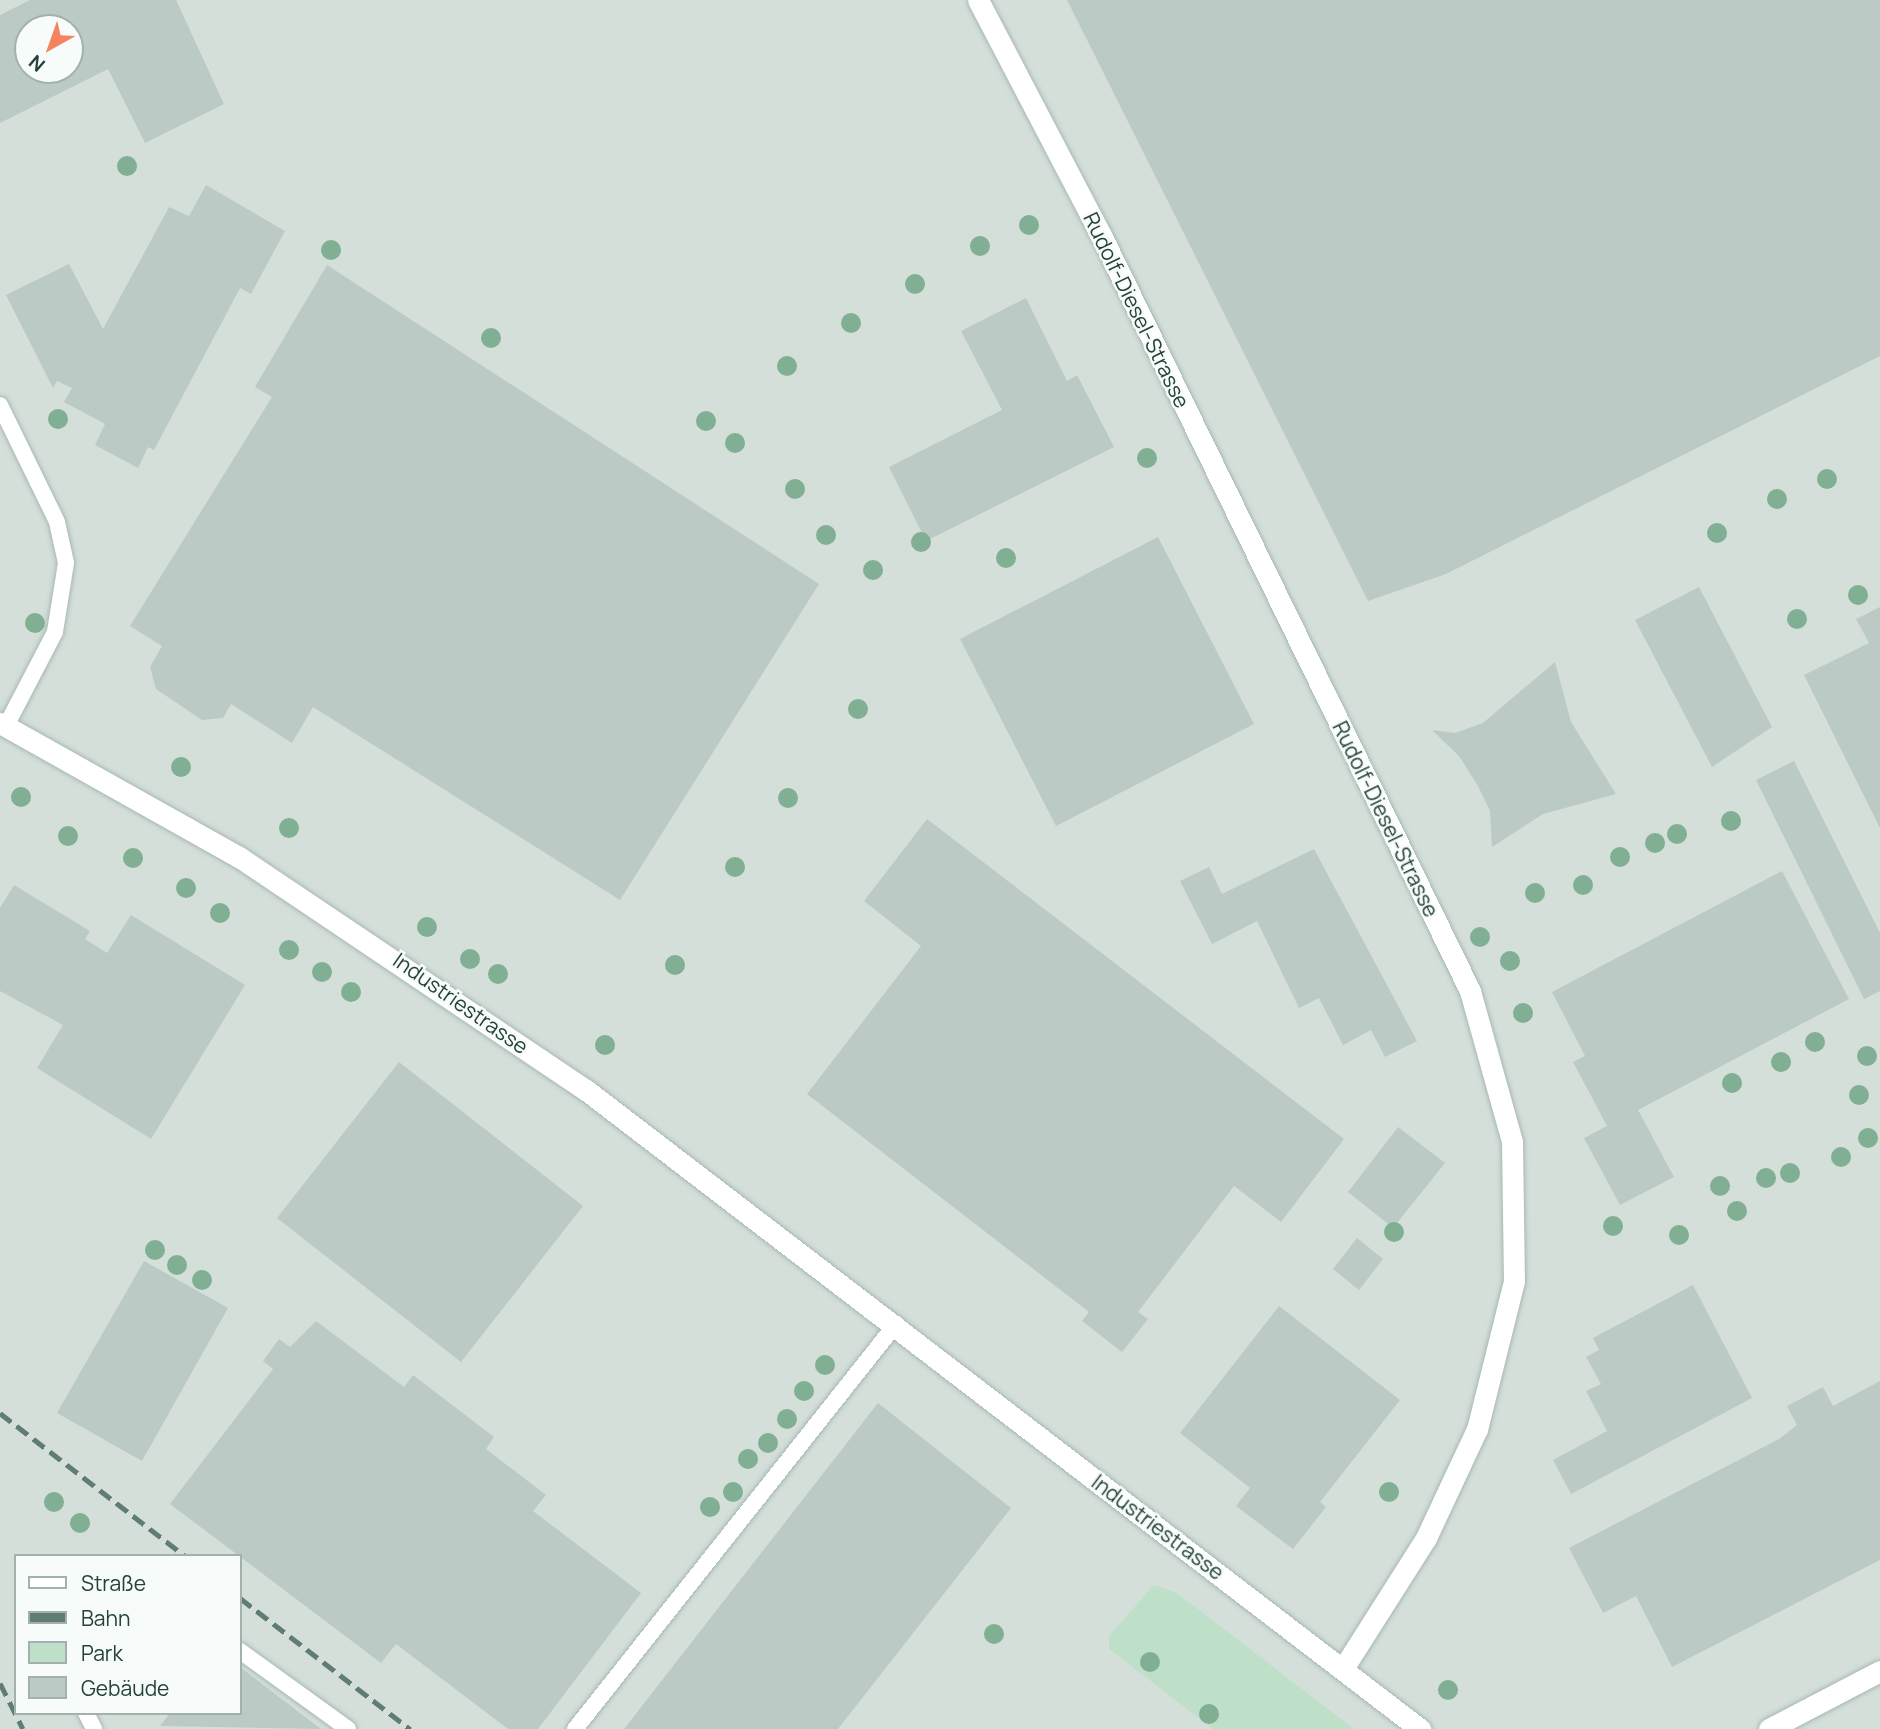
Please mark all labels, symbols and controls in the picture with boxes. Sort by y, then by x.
north arrow [14,14,84,84]
text: N [23,49,50,78]
street label: Rudolf-Diesel-Strasse [1079,208,1195,412]
street label: Rudolf-Diesel-Strasse [1328,717,1444,921]
street label: Industriestrasse [389,947,533,1059]
street label: Industriestrasse [1087,1469,1229,1585]
legend [14,1554,242,1715]
text: Straße [81,1569,146,1597]
text: Bahn [81,1604,131,1632]
text: Park [81,1639,123,1667]
text: Gebäude [81,1674,169,1702]

